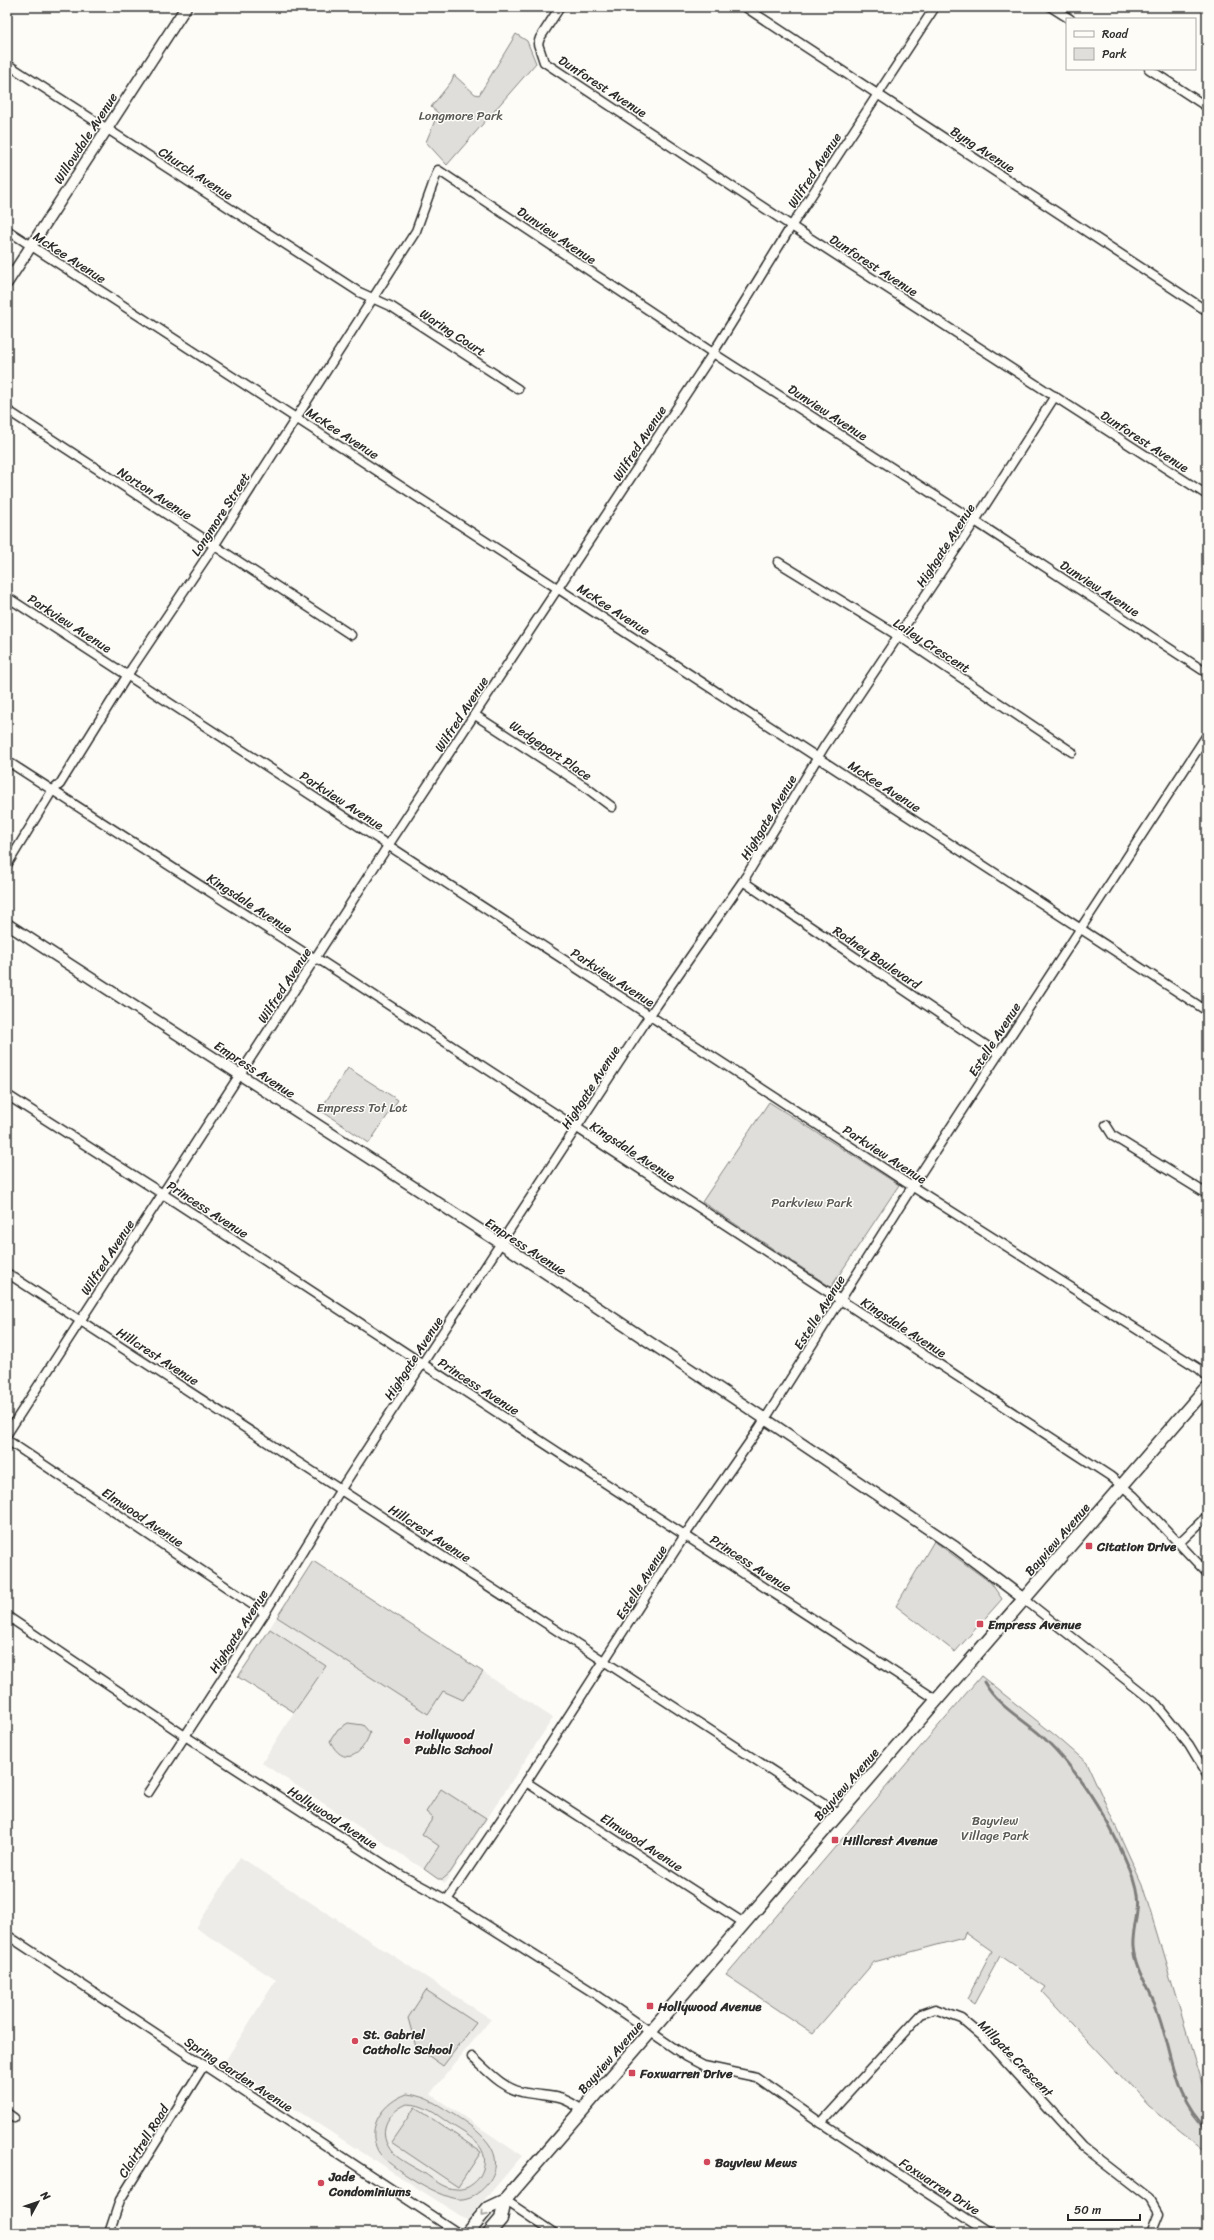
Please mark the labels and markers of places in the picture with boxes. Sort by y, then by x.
place label: Citation Drive [1096,1535,1177,1558]
marker: Citation Drive [1084,1541,1094,1551]
place label: Empress Avenue [988,1613,1082,1636]
marker: Empress Avenue [975,1619,985,1629]
place label: Hollywood Public School [414,1723,494,1761]
marker: Hollywood Public School [402,1736,412,1746]
place label: Hillcrest Avenue [842,1829,938,1852]
marker: Hillcrest Avenue [830,1835,840,1845]
place label: Hollywood Avenue [657,1995,762,2018]
marker: Hollywood Avenue [645,2001,655,2011]
place label: St. Gabriel Catholic School [362,2023,454,2061]
marker: St. Gabriel Catholic School [350,2036,360,2046]
place label: Foxwarren Drive [639,2062,733,2085]
marker: Foxwarren Drive [627,2068,637,2078]
place label: Bayview Mews [715,2151,798,2174]
marker: Bayview Mews [702,2157,712,2167]
place label: Jade Condominiums [328,2165,411,2203]
marker: Jade Condominiums [316,2178,326,2188]

